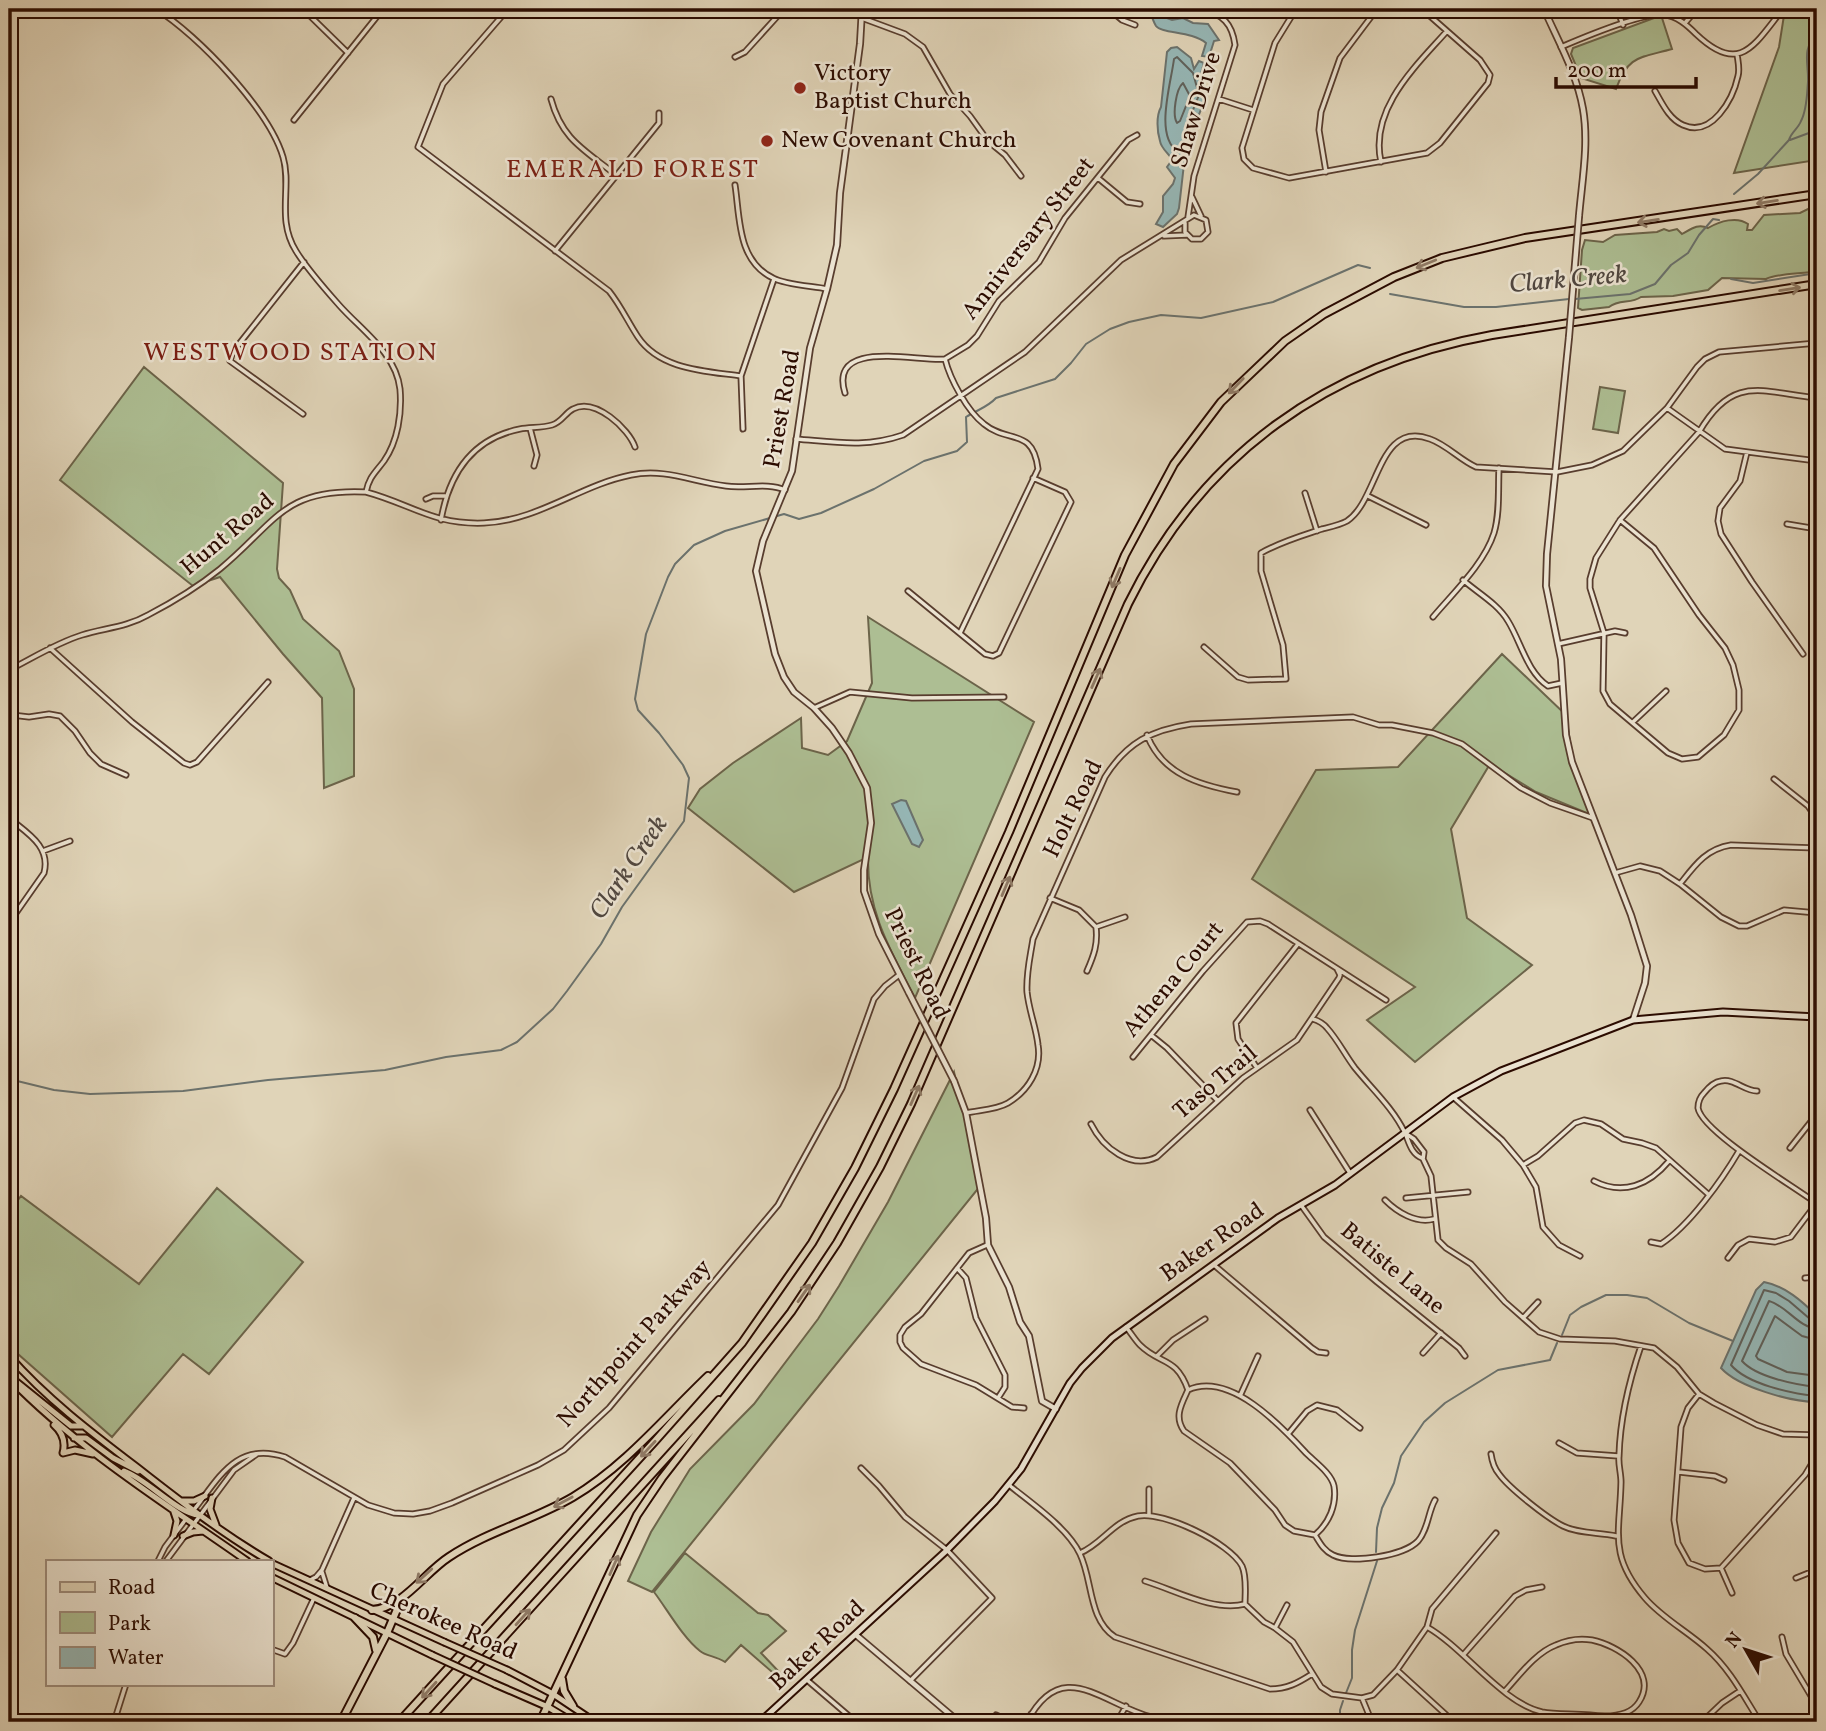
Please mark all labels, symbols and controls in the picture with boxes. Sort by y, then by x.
scale bar [1556,46,1696,90]
street label: Shaw Drive [1163,48,1231,172]
place label: Victory Baptist Church [814,57,972,119]
text: 200 m [1567,57,1627,86]
marker: Victory Baptist Church [792,80,808,96]
place label: New Covenant Church [781,124,1016,158]
marker: New Covenant Church [759,133,775,149]
street label: Anniversary Street [954,150,1104,328]
district label: EMERALD FOREST [506,152,760,188]
one-way arrow [1756,196,1778,209]
one-way arrow [1638,214,1660,227]
water label: Clark Creek [1508,257,1628,303]
one-way arrow [1415,259,1437,272]
one-way arrow [1778,282,1801,295]
district label: WESTWOOD STATION [143,335,439,371]
street label: Priest Road [756,347,810,471]
one-way arrow [1227,377,1244,394]
street label: Hunt Road [174,486,282,584]
one-way arrow [1109,566,1122,588]
one-way arrow [1090,668,1103,689]
street label: Holt Road [1036,754,1112,864]
water label: Clark Creek [581,809,677,927]
one-way arrow [1000,876,1013,898]
street label: Priest Road [874,902,958,1026]
street label: Athena Court [1115,915,1233,1045]
street label: Taso Trail [1166,1037,1266,1129]
one-way arrow [909,1085,922,1106]
street label: Baker Road [1154,1195,1272,1291]
street label: Batiste Lane [1332,1215,1452,1323]
street label: Northpoint Parkway [550,1252,720,1436]
one-way arrow [797,1284,811,1303]
one-way arrow [640,1440,656,1458]
one-way arrow [554,1495,574,1509]
one-way arrow [608,1555,621,1576]
legend [46,1560,273,1686]
one-way arrow [416,1568,433,1585]
text: Road [108,1574,155,1603]
street label: Cherokee Road [364,1574,522,1670]
street label: Baker Road [763,1593,873,1699]
one-way arrow [515,1608,531,1626]
text: Park [108,1610,151,1639]
north arrow [1710,1616,1780,1686]
text: N [1720,1627,1749,1654]
text: Water [108,1644,164,1673]
one-way arrow [421,1680,437,1698]

